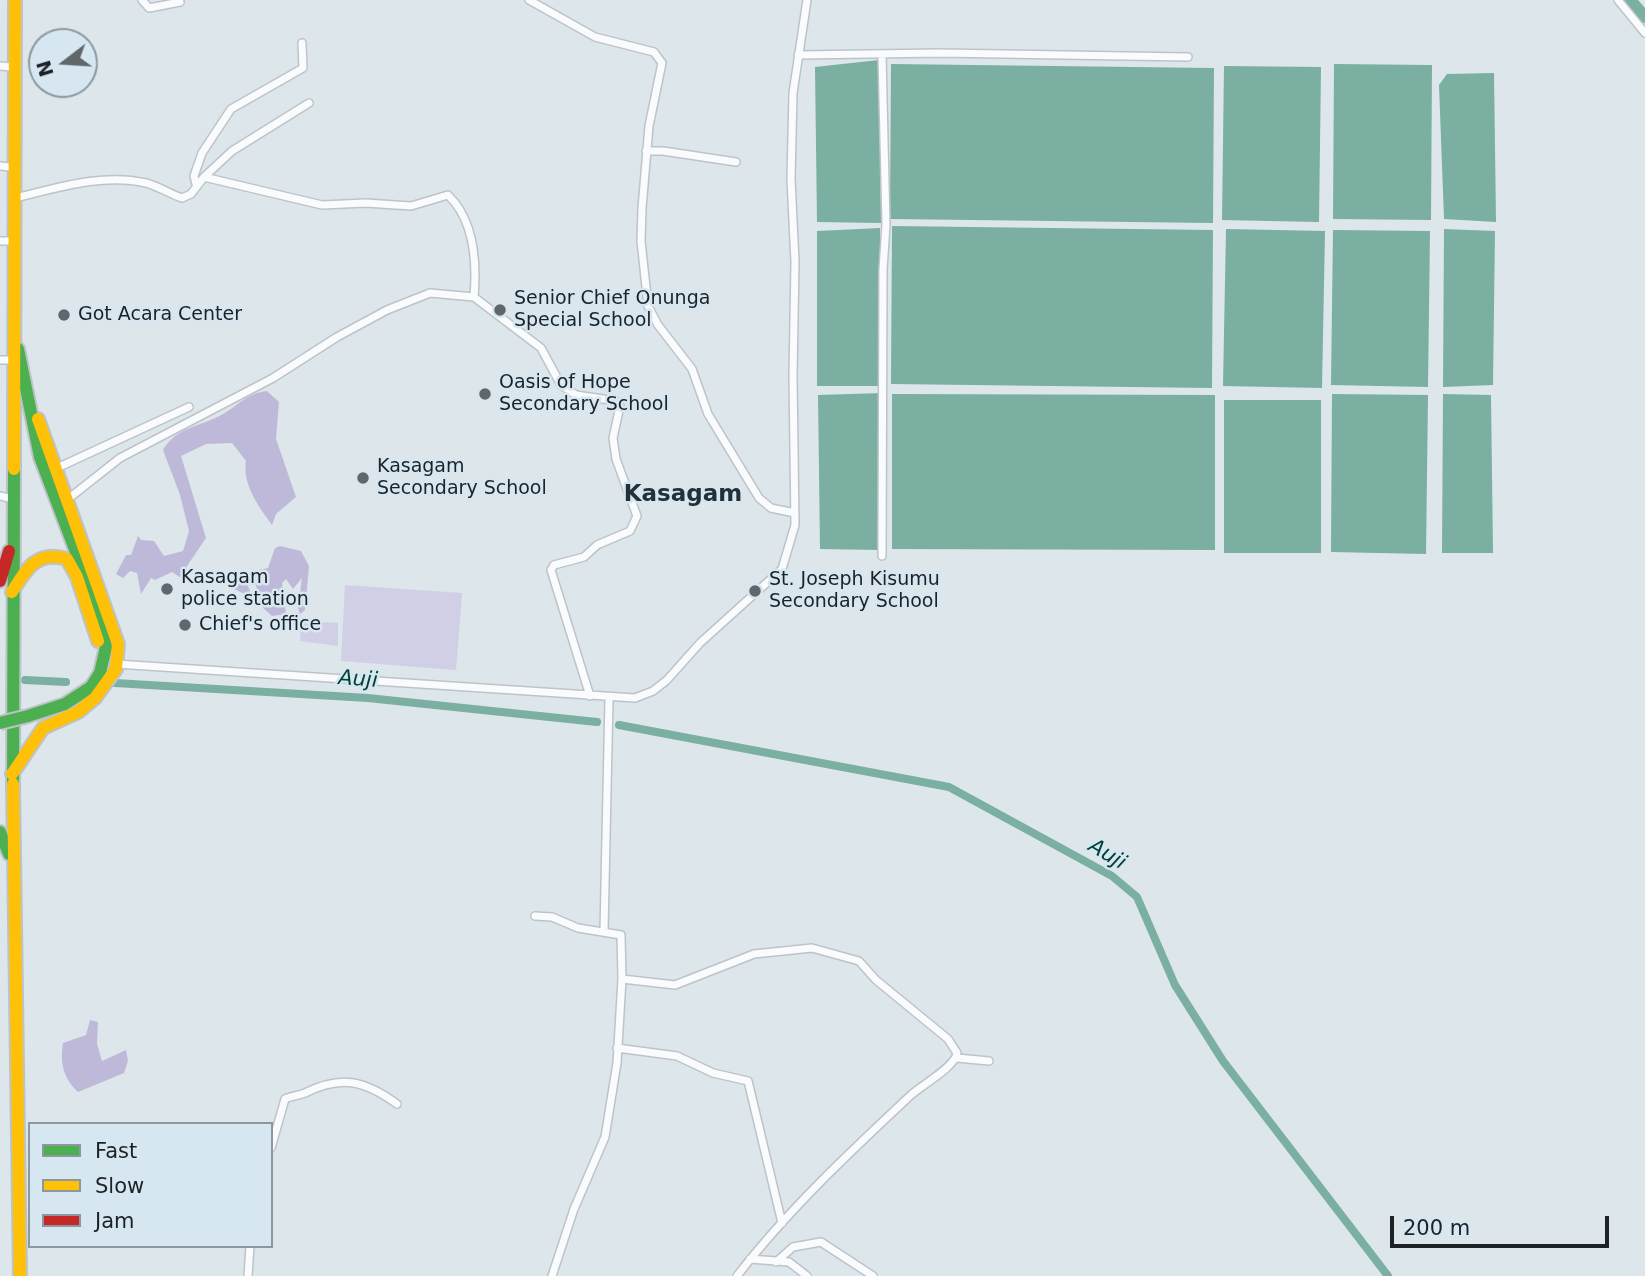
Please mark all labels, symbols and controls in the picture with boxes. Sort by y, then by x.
north arrow [28,28,98,98]
text: N [32,58,58,79]
place label: Senior Chief Onunga Special School [514,288,710,332]
marker: Senior Chief Onunga Special School [492,302,508,318]
place label: Got Acara Center [78,304,242,326]
marker: Got Acara Center [56,307,72,323]
place label: Oasis of Hope Secondary School [499,372,669,416]
marker: Oasis of Hope Secondary School [477,386,493,402]
place label: Kasagam Secondary School [377,456,547,500]
marker: Kasagam Secondary School [355,470,371,486]
district label: Kasagam [624,481,742,509]
place label: Kasagam police station [181,567,309,611]
place label: St. Joseph Kisumu Secondary School [769,569,940,613]
marker: Kasagam police station [159,581,175,597]
marker: St. Joseph Kisumu Secondary School [747,583,763,599]
place label: Chief's office [199,614,321,636]
marker: Chief's office [177,617,193,633]
water label: Auji [337,666,379,694]
water label: Auji [1084,834,1130,876]
legend [28,1122,273,1248]
text: Fast [95,1139,137,1163]
text: Slow [95,1174,144,1198]
scale bar [1393,1202,1612,1246]
text: Jam [95,1209,135,1233]
text: 200 m [1403,1216,1470,1240]

